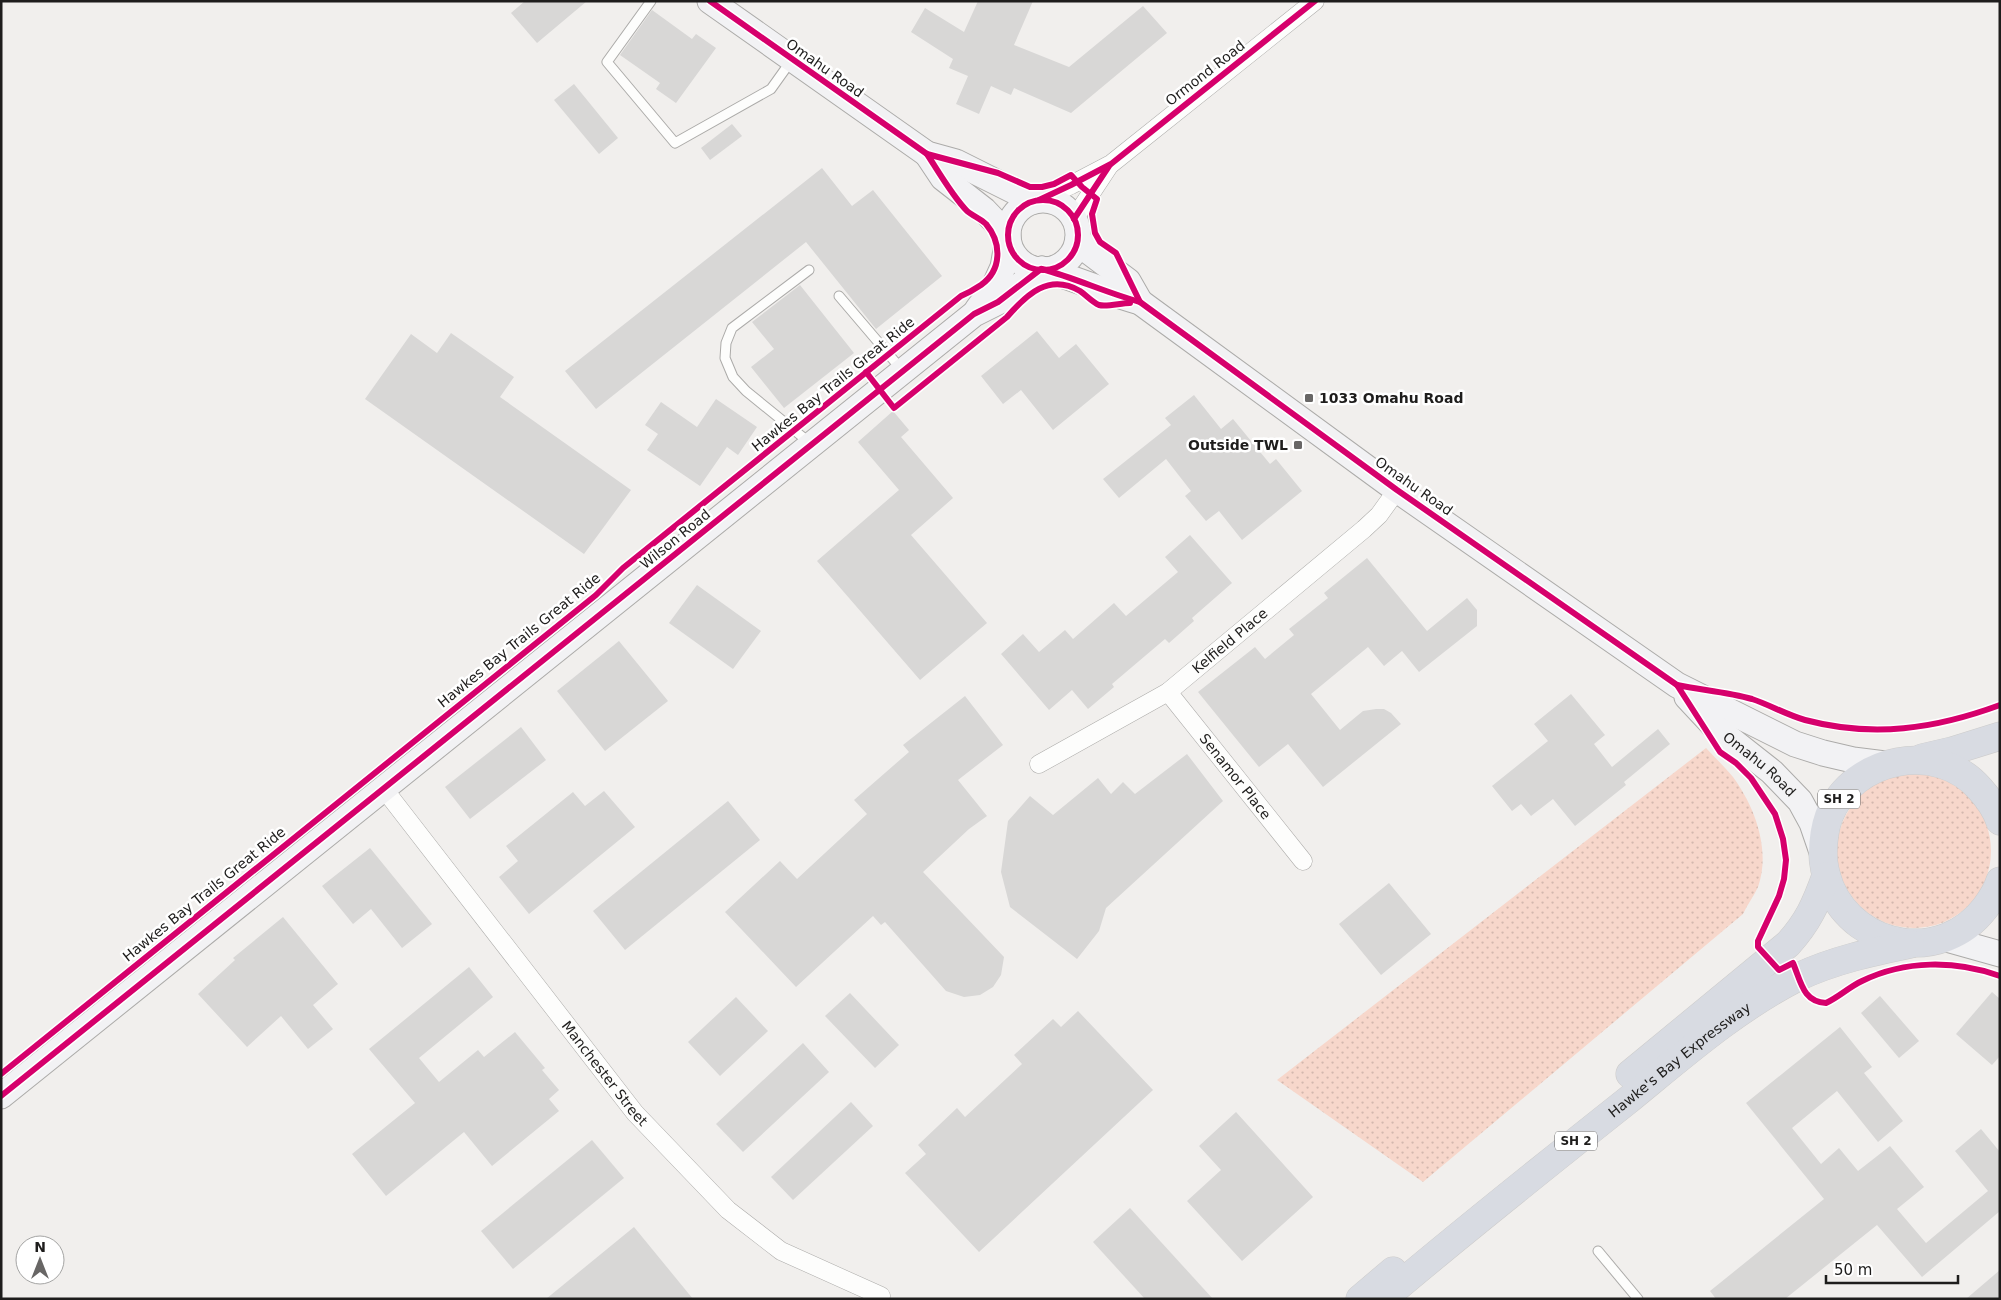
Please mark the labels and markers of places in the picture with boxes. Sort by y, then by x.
place label: 1033 Omahu Road [1319,390,1463,406]
marker: 1033 Omahu Road [1303,392,1315,404]
place label: Outside TWL [1188,437,1288,453]
marker: Outside TWL [1292,439,1304,451]

